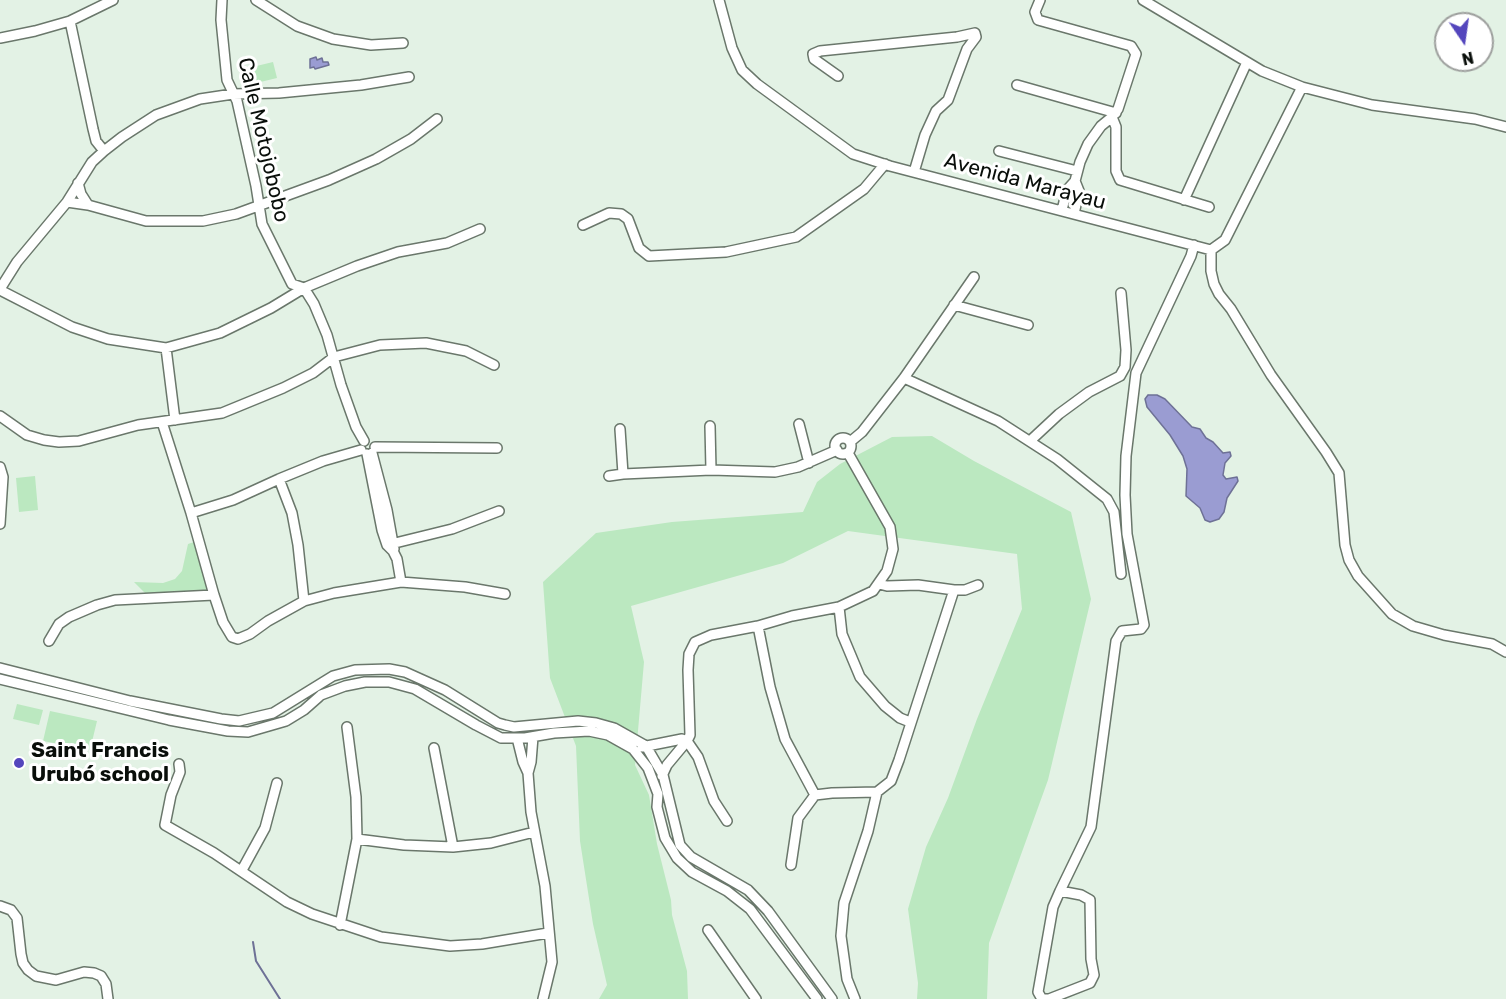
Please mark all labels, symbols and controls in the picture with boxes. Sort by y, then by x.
north arrow [1434,12,1494,72]
text: N [1460,48,1475,69]
street label: Calle Motojobobo [232,55,294,225]
street label: Avenida Marayau [941,148,1109,216]
place label: Saint Francis Urubó school [31,738,169,788]
marker: Saint Francis Urubó school [12,756,26,770]

